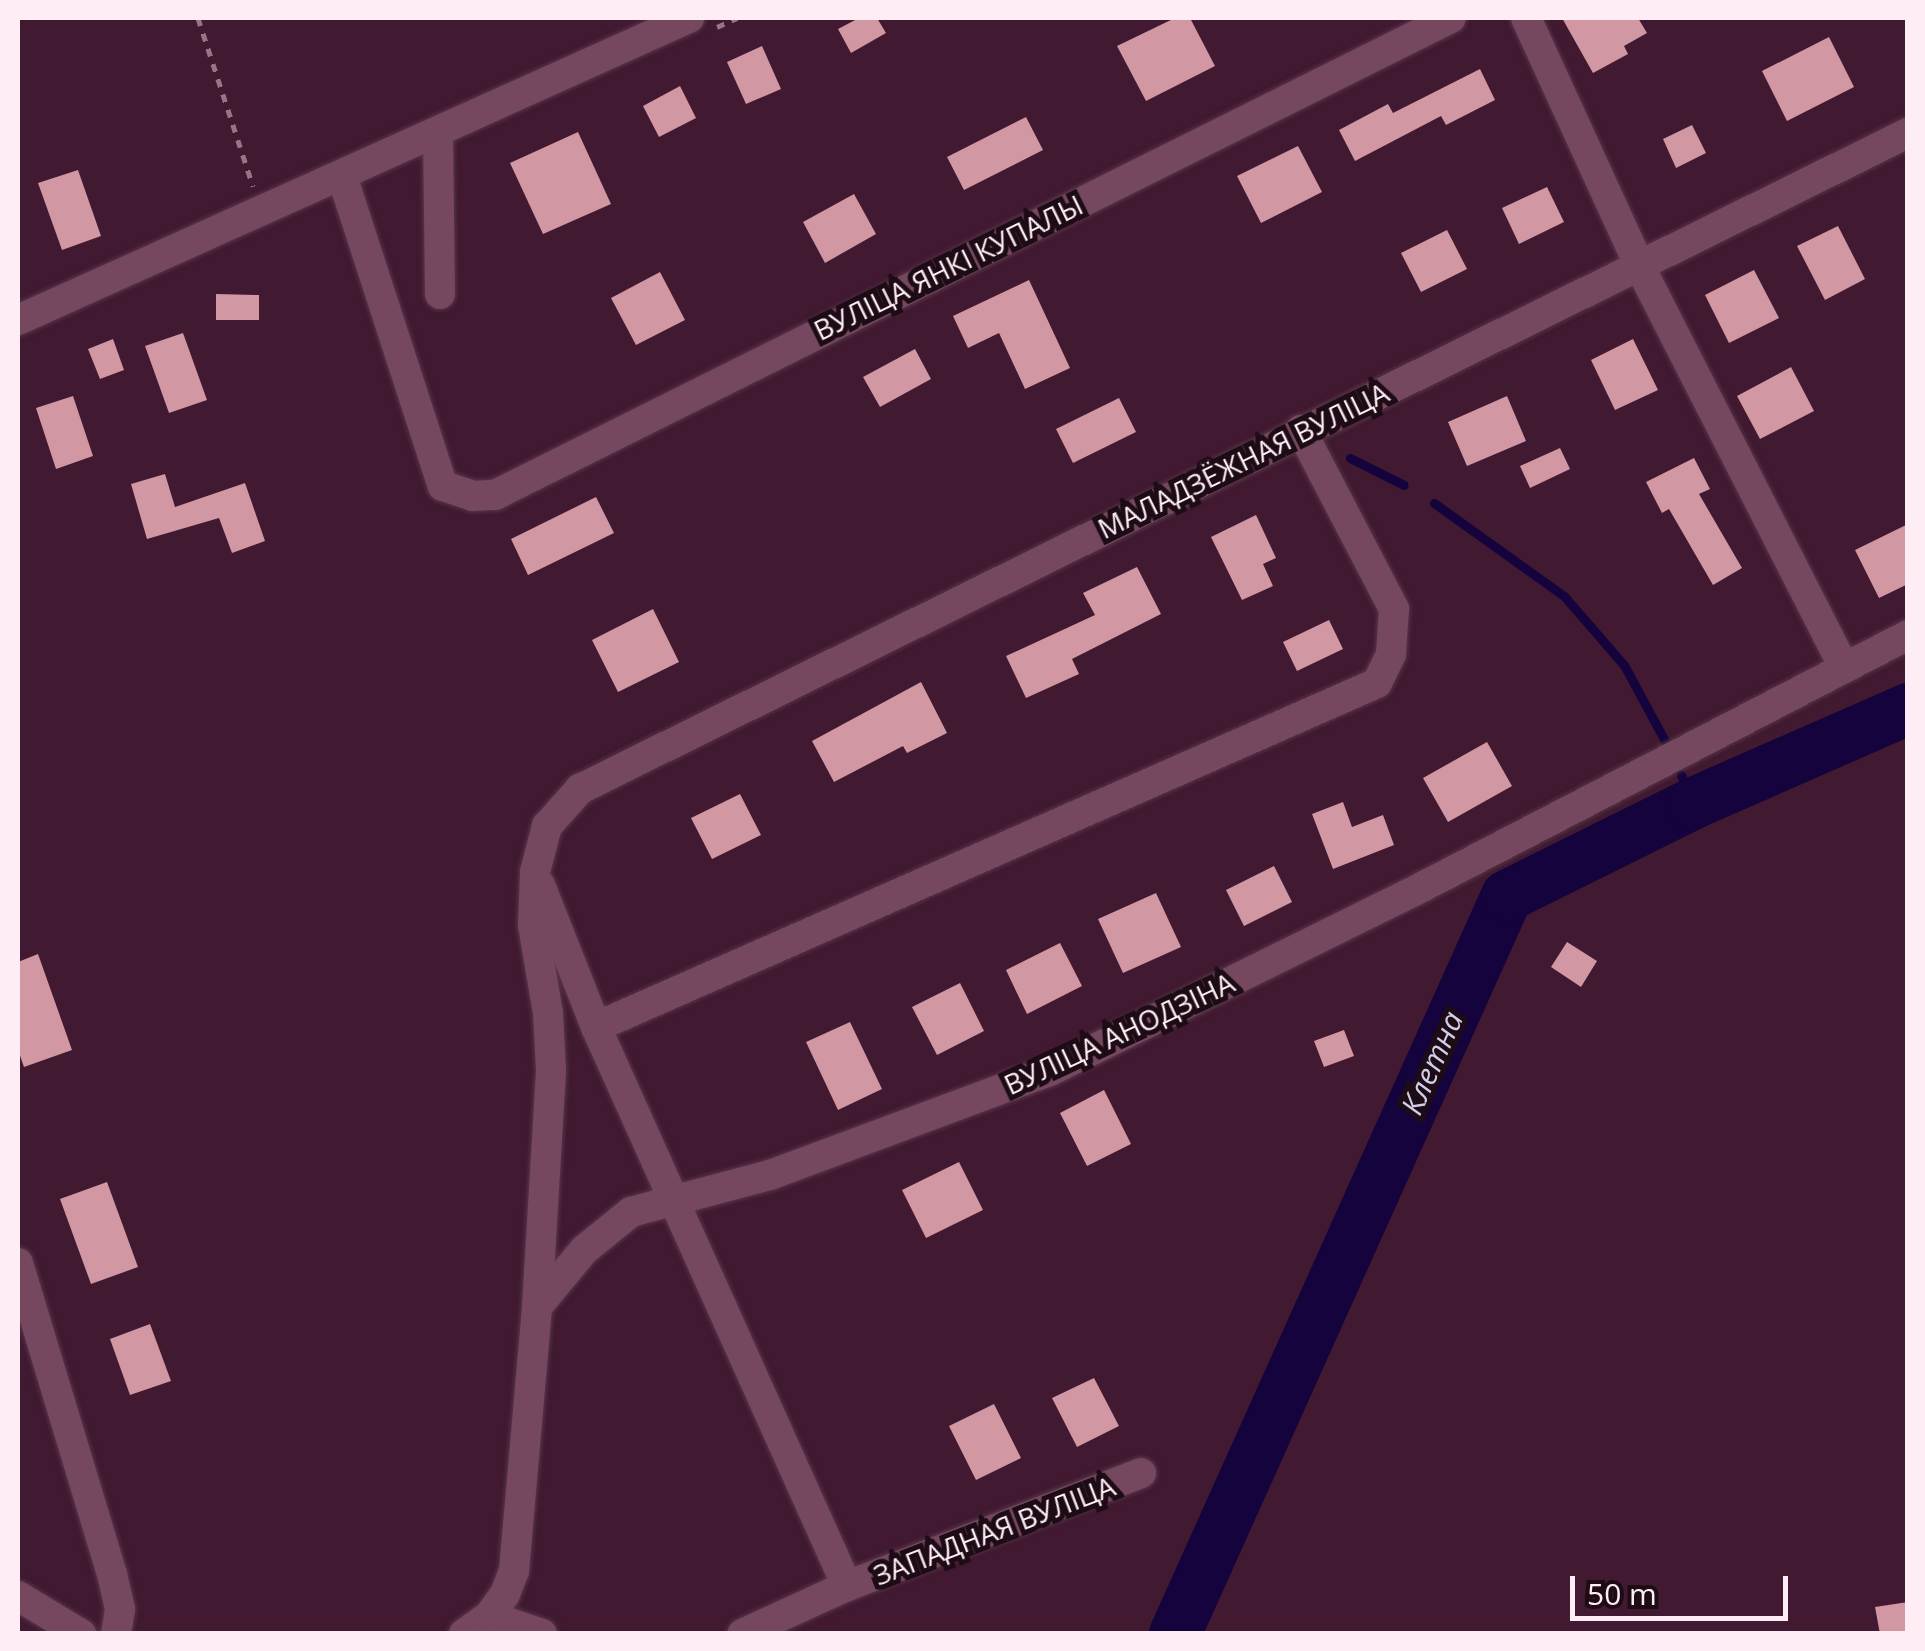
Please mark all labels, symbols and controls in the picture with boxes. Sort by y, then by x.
street label: ВУЛІЦА ЯНКІ КУПАЛЫ [808,187,1088,347]
street label: МАЛАДЗЁЖНАЯ ВУЛІЦА [1092,375,1394,545]
street label: ВУЛІЦА АНОДЗІНА [998,965,1240,1101]
water label: Клетна [1393,1006,1471,1120]
street label: ЗАПАДНАЯ ВУЛІЦА [869,1468,1119,1592]
scale bar [1575,1556,1792,1618]
text: 50 m [1587,1573,1657,1614]

